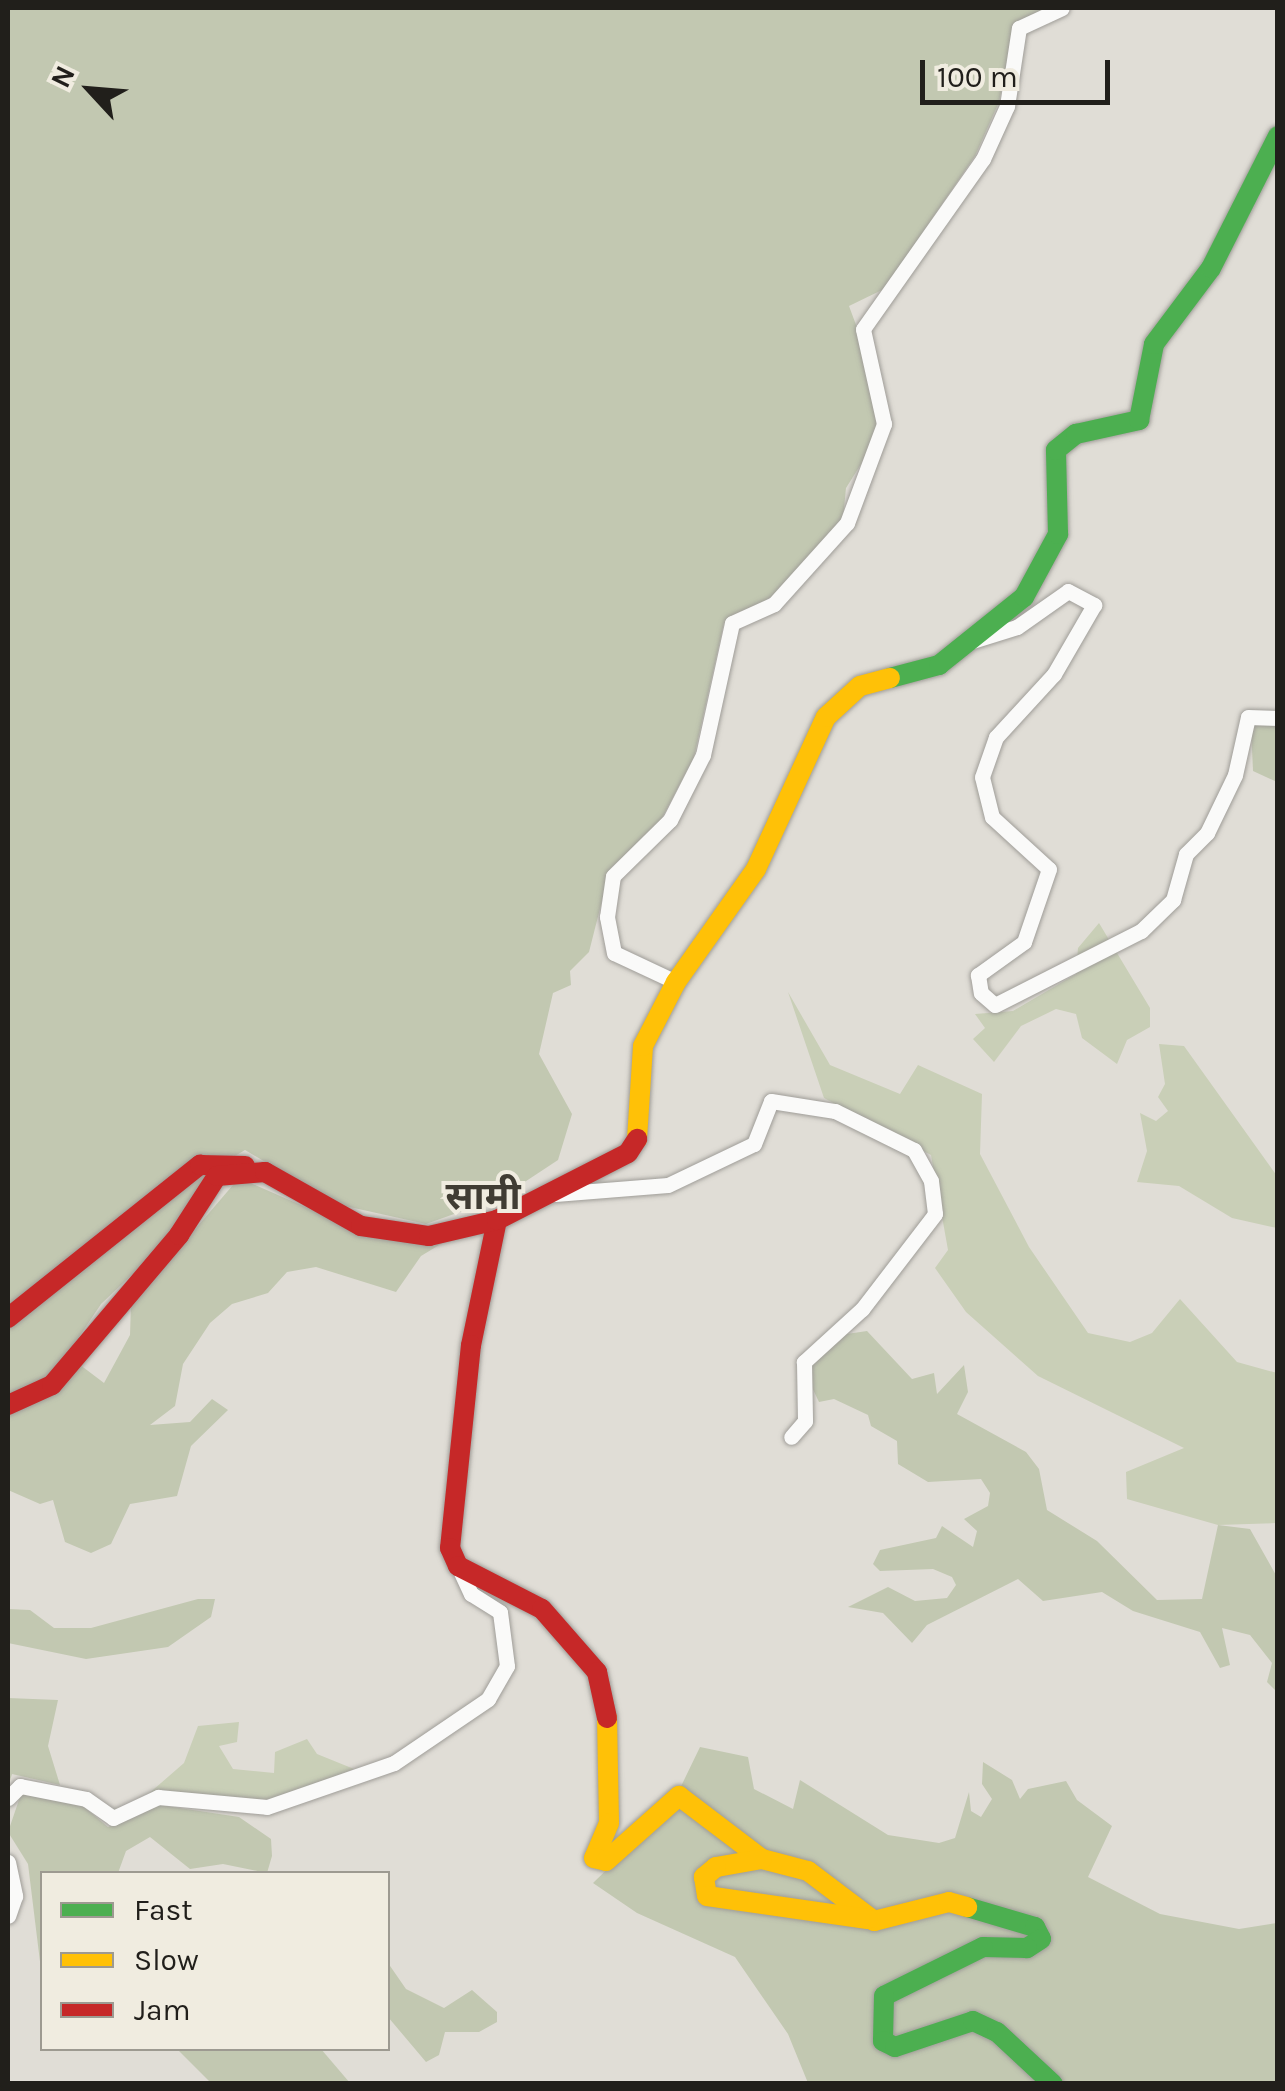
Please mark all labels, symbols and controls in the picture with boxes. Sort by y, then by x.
north arrow [40,40,140,140]
scale bar [925,40,1115,102]
text: 100 m [937,59,1018,95]
text: N [43,60,82,93]
district label: सामी [445,1174,521,1220]
legend [40,1871,390,2051]
text: Fast [134,1892,193,1928]
text: Slow [134,1942,199,1978]
text: Jam [134,1992,191,2028]

